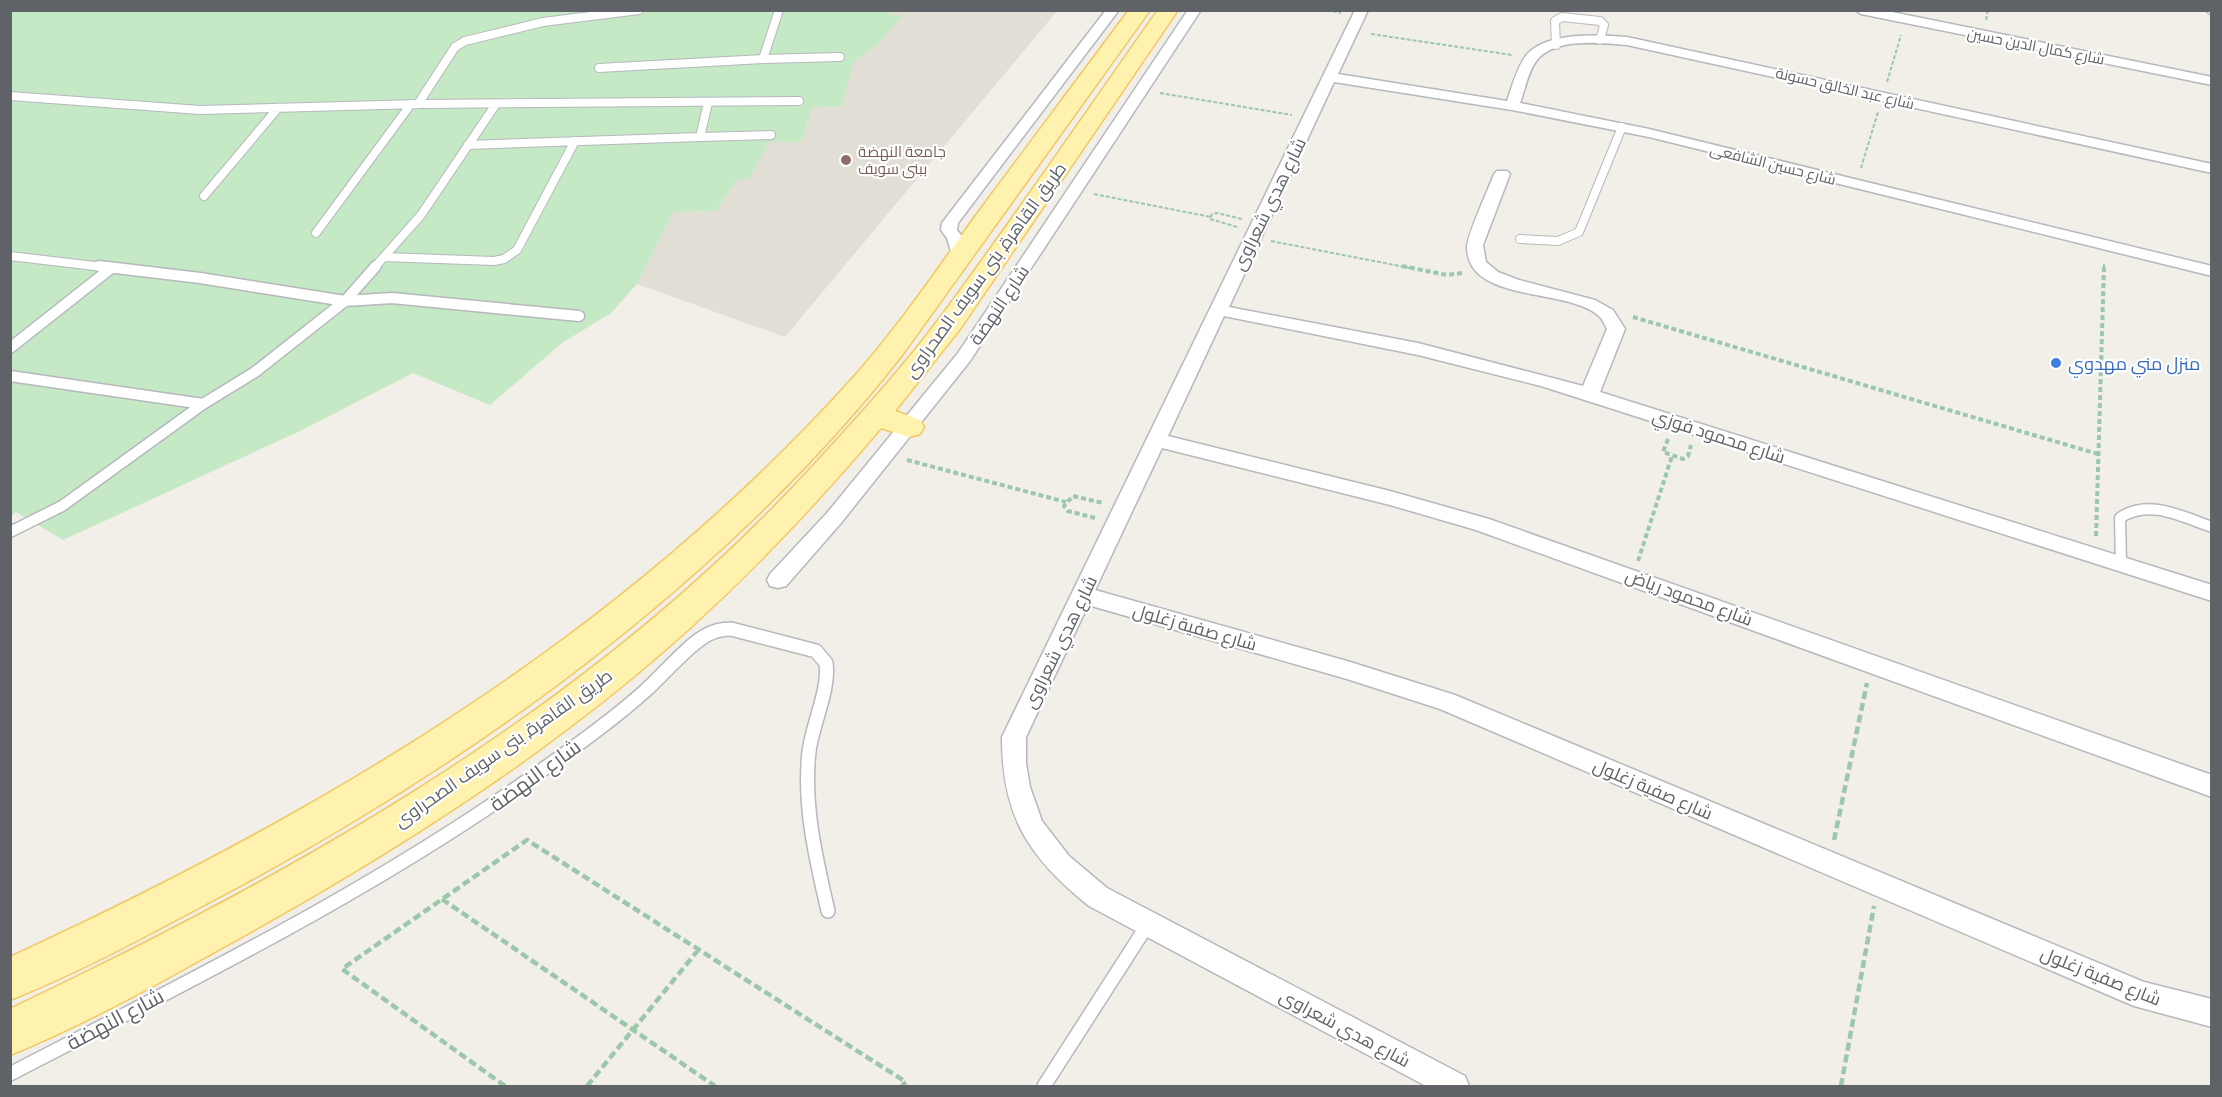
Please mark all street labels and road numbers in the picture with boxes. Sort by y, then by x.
street label: شارع كمال الدين حسين [1965,23,2106,71]
street label: شارع عبد الخالق حسونة [1773,63,1916,115]
street label: شارع هدي شعراوى [1227,134,1314,276]
street label: شارع حسين الشافعى [1708,139,1838,191]
street label: طريق القاهرة, بنى سويف الصحراوى [899,157,1072,383]
street label: شارع النهضة [964,261,1035,350]
street label: شارع محمود فوزي [1649,404,1788,471]
street label: شارع محمود رياض [1622,563,1756,632]
street label: شارع هدي شعراوى [1018,572,1105,714]
street label: شارع صفية زغلول [1130,598,1260,657]
street label: طريق القاهرة, بنى سويف الصحراوى [389,664,617,833]
street label: شارع النهضة [484,733,587,818]
street label: شارع صفية زغلول [1589,753,1716,825]
street label: شارع صفية زغلول [2037,941,2165,1012]
street label: شارع النهضة [62,982,169,1057]
street label: شارع هدي شعراوى [1274,984,1414,1075]

